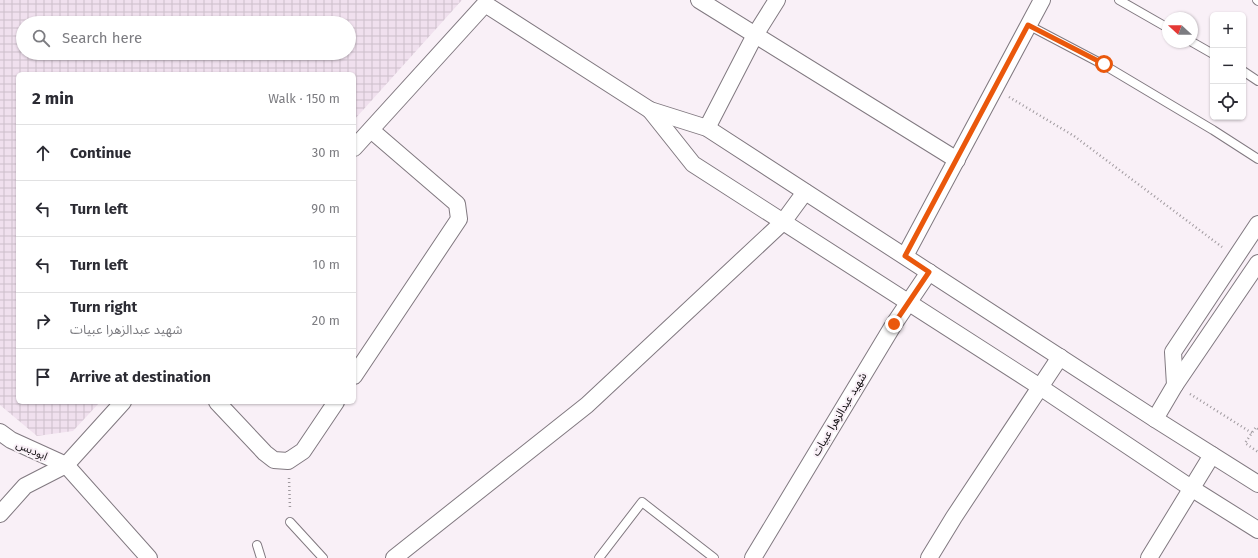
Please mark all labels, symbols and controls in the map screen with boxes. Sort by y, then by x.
north arrow [1162,12,1198,48]
map controls [1210,12,1246,120]
button: + [1210,12,1246,48]
search box [16,16,356,60]
icon: search [30,27,52,49]
text: Search here [62,29,142,47]
button: − [1210,48,1246,84]
route start [1095,55,1113,73]
button: locate [1210,84,1246,120]
text: 2 min [32,88,74,109]
text: Walk · 150 m [268,91,340,106]
icon: ahead [32,142,54,164]
text: Continue [70,144,131,162]
text: 30 m [312,145,340,160]
icon: left [32,198,54,220]
text: Turn left [70,200,128,218]
text: 90 m [311,201,340,216]
icon: left [32,254,54,276]
text: Turn left [70,256,128,274]
text: 10 m [313,257,340,272]
text: Turn right [70,298,137,316]
icon: right [32,310,54,332]
text: 20 m [312,313,340,328]
route end [885,315,903,333]
text: شهید عبدالزهرا عبیات [70,322,182,337]
icon: arrive [32,366,54,388]
text: Arrive at destination [70,368,211,386]
street label: شهید عبدالزهرا عبیات [809,370,870,458]
street label: ابودبس [14,438,49,463]

